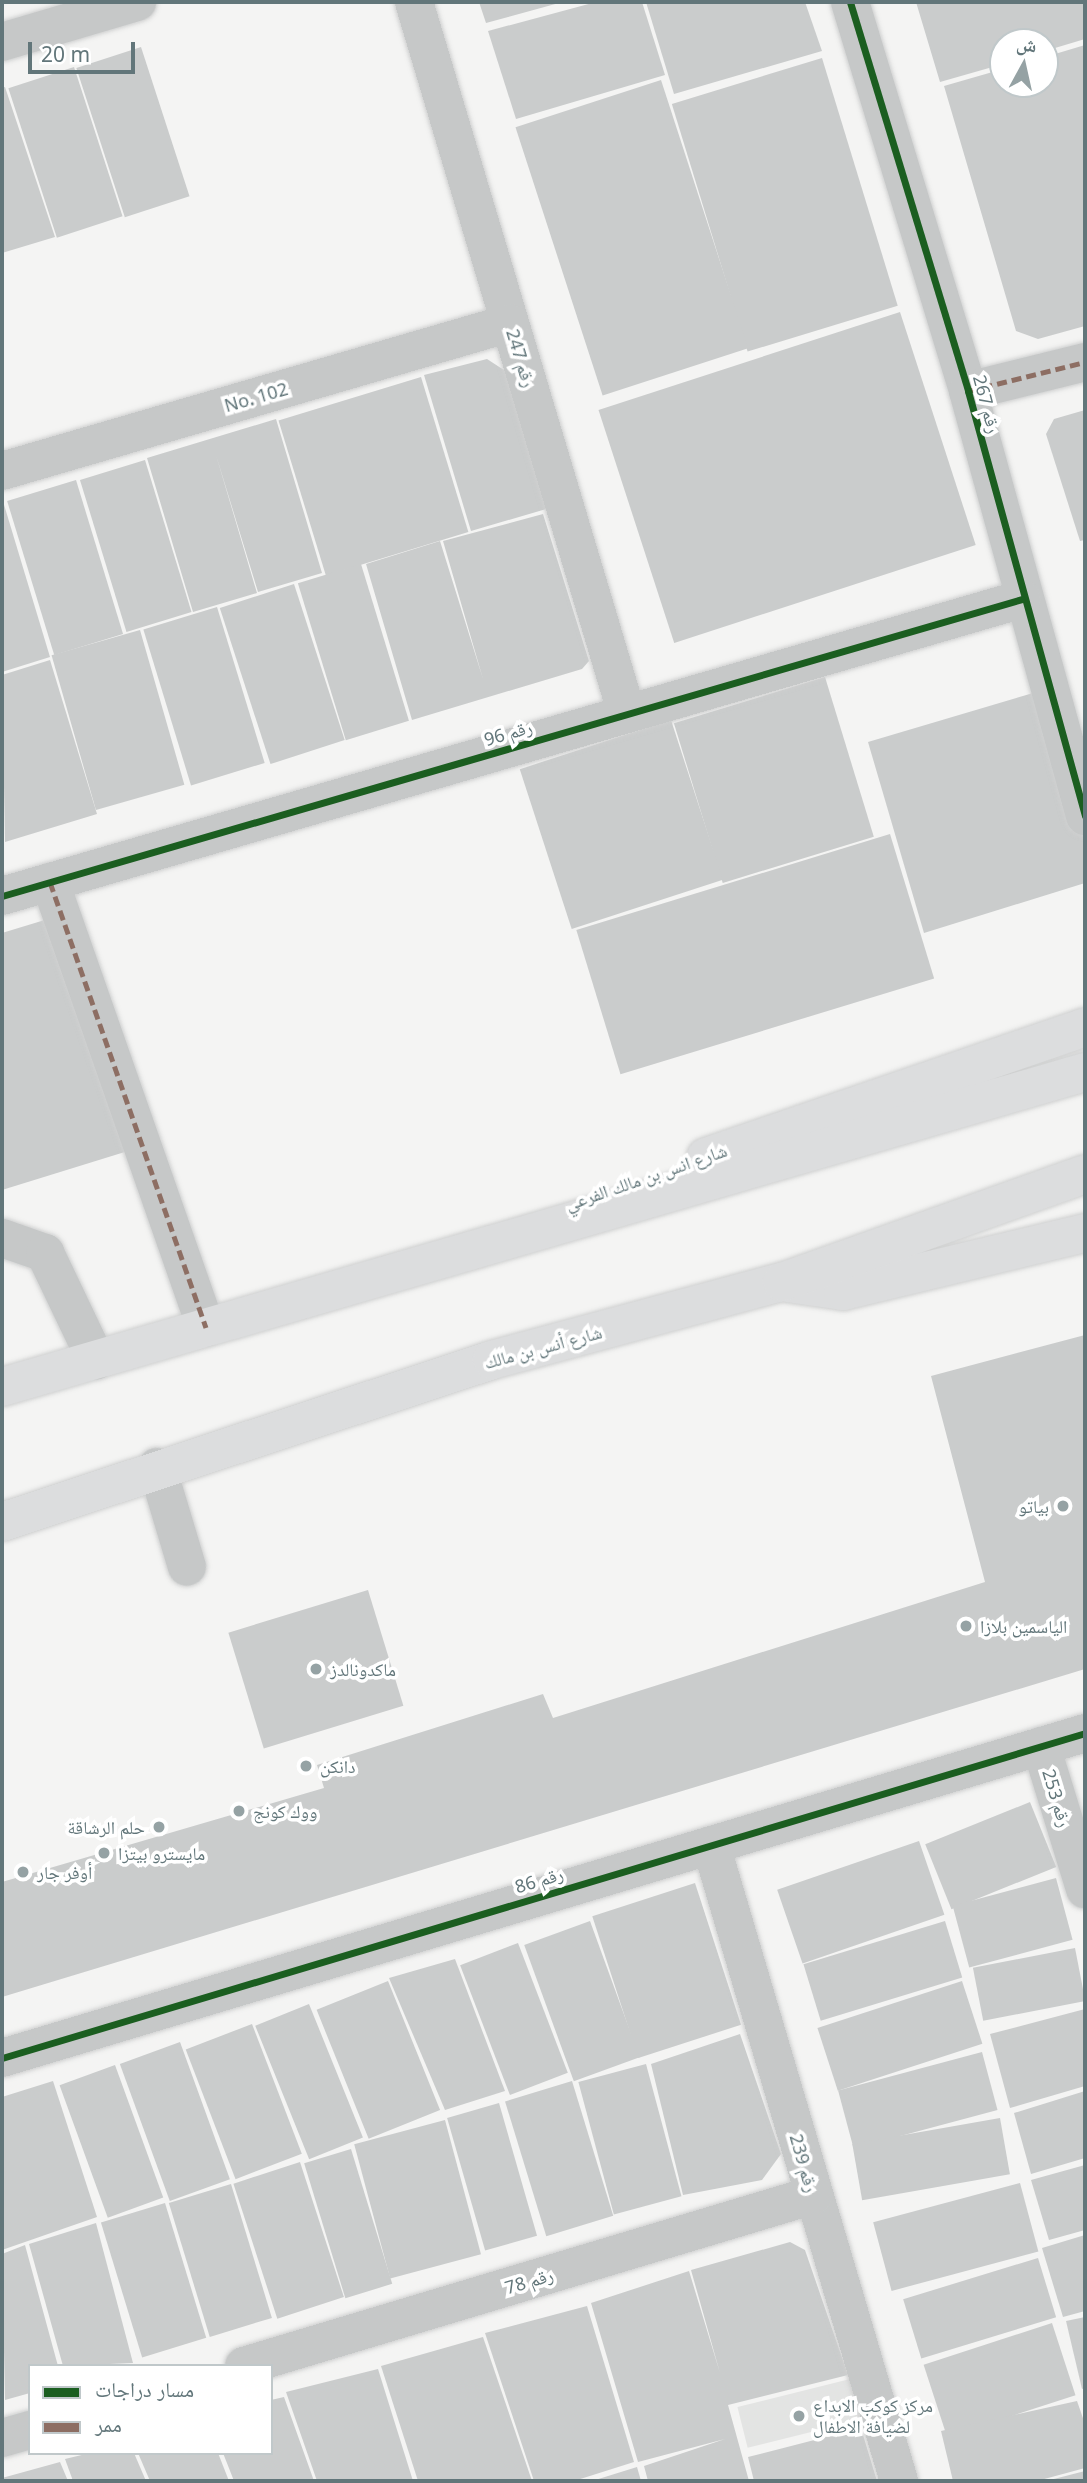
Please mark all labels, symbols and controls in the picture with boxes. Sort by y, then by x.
scale bar [32,28,138,72]
north arrow [989,28,1059,98]
text: ش [1015,30,1038,58]
text: 20 m [41,40,90,68]
street label: رقم 247 [502,326,540,390]
street label: رقم 267 [969,372,1005,436]
street label: No. 102 [222,378,290,416]
street label: رقم 96 [481,716,535,750]
street label: شارع انس بن مالك الفرعي [562,1139,730,1215]
street label: شارع أنس بن مالك [482,1321,604,1373]
place label: بياتو [1018,1495,1049,1517]
marker: بياتو [1055,1498,1071,1514]
place label: الياسمين بلازا [980,1615,1067,1637]
marker: الياسمين بلازا [958,1618,974,1634]
place label: ماكدونالدز [330,1658,396,1680]
marker: ماكدونالدز [308,1661,324,1677]
place label: دانكن [320,1755,355,1777]
marker: دانكن [298,1758,314,1774]
street label: رقم 253 [1038,1766,1076,1830]
place label: ووك كونج [253,1800,317,1822]
marker: ووك كونج [231,1803,247,1819]
place label: حلم الرشاقة [67,1816,145,1838]
marker: حلم الرشاقة [151,1819,167,1835]
place label: مايسترو بيتزا [118,1842,205,1864]
marker: مايسترو بيتزا [96,1845,112,1861]
place label: أوفر جار [37,1861,92,1883]
street label: رقم 86 [512,1862,566,1898]
marker: أوفر جار [15,1864,31,1880]
street label: رقم 239 [785,2131,823,2195]
street label: رقم 78 [502,2263,556,2299]
legend [28,2364,273,2455]
text: مسار دراجات [95,2375,194,2403]
place label: مركز كوكب الابداع لضيافة الاطفال [813,2395,933,2438]
marker: مركز كوكب الابداع لضيافة الاطفال [791,2408,807,2424]
text: ممر [95,2410,122,2438]

